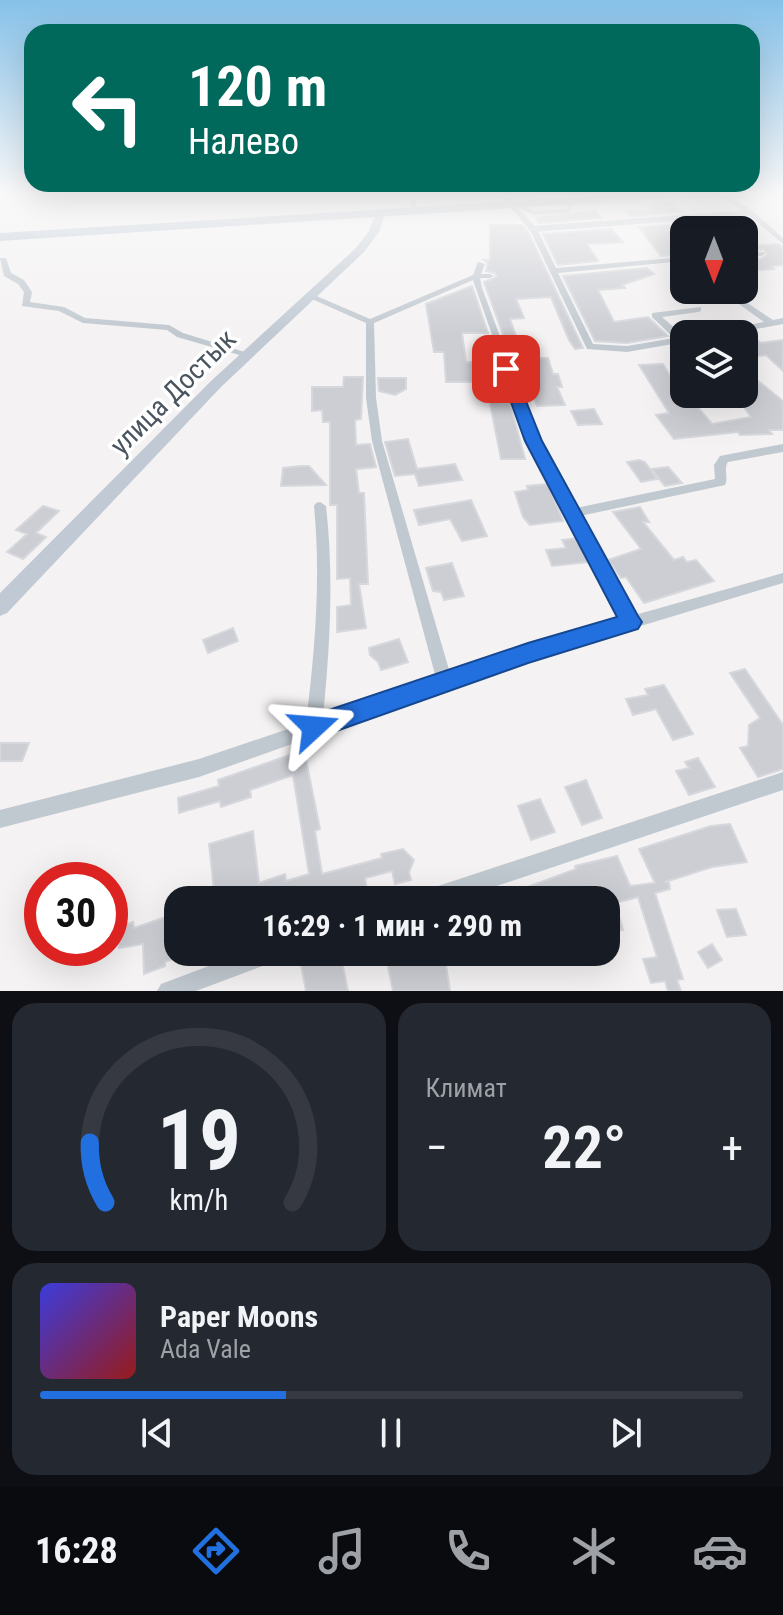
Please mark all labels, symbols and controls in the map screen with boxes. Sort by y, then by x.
text: 120 m [188,54,327,120]
icon: left [56,56,160,160]
text: Налево [188,121,299,163]
north arrow [670,216,758,304]
map controls [670,216,758,408]
button: layers [670,320,758,408]
street label: улица Достык [103,322,243,462]
pin [472,335,540,403]
icon: arrive [484,347,528,391]
position arrow [272,685,356,769]
speed limit sign: 30 [24,862,128,966]
text: 16:29 · 1 мин · 290 m [262,908,522,943]
text: Климат [426,1073,507,1103]
text: 19 [157,1092,241,1189]
text: 22° [542,1112,626,1183]
text: − [426,1122,448,1174]
text: + [721,1122,743,1174]
text: km/h [169,1183,228,1217]
text: Paper Moons [160,1299,318,1334]
text: Ada Vale [160,1334,251,1364]
icon: previous [135,1411,179,1455]
icon: pause [369,1411,413,1455]
icon: next [604,1411,648,1455]
icon: directions [188,1523,244,1579]
icon: music [314,1523,370,1579]
icon: phone [440,1523,496,1579]
icon: climate [566,1523,622,1579]
icon: car [692,1523,748,1579]
text: 16:28 [35,1530,118,1572]

